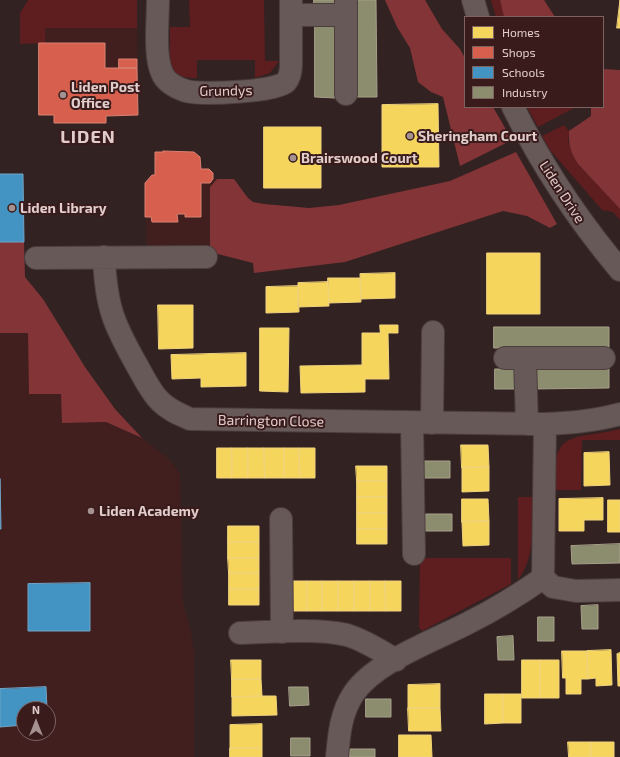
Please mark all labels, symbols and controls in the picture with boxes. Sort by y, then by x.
legend [464,16,604,108]
text: Homes [502,25,540,39]
text: Shops [502,45,536,59]
text: Schools [502,65,545,79]
place label: Liden Post Office [71,79,140,112]
street label: Grundys [199,82,253,100]
text: Industry [502,85,548,99]
marker: Liden Post Office [58,90,68,100]
district label: LIDEN [60,126,116,148]
place label: Sheringham Court [418,128,537,144]
marker: Sheringham Court [405,131,415,141]
place label: Brairswood Court [301,150,417,166]
marker: Brairswood Court [288,153,298,163]
street label: Liden Drive [536,158,588,226]
place label: Liden Library [20,200,107,216]
marker: Liden Library [7,203,17,213]
street label: Barrington Close [218,412,324,430]
place label: Liden Academy [99,503,199,519]
marker: Liden Academy [86,506,96,516]
north arrow [16,701,56,741]
text: N [32,703,40,716]

